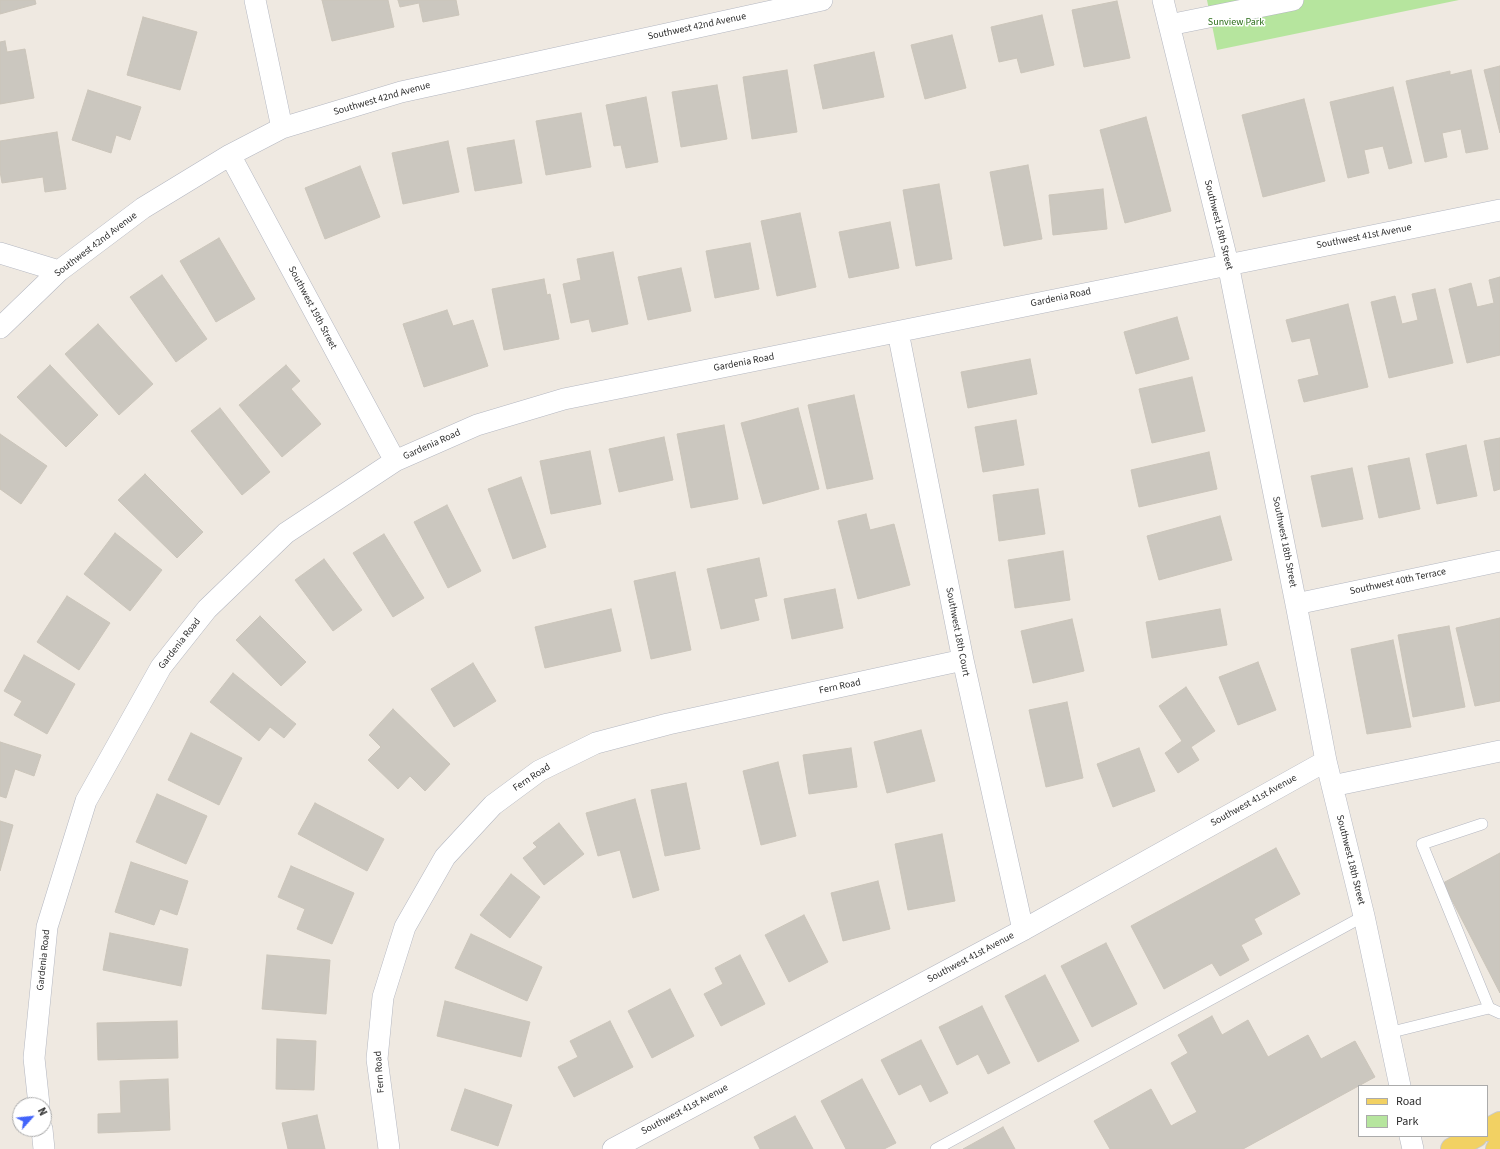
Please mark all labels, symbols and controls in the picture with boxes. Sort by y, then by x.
street label: Southwest 42nd Avenue [647,11,747,43]
park label: Sunview Park [1208,17,1264,29]
street label: Southwest 42nd Avenue [332,79,432,119]
street label: Southwest 18th Street [1201,179,1235,271]
street label: Southwest 42nd Avenue [52,210,140,280]
street label: Southwest 41st Avenue [1315,222,1413,252]
street label: Southwest 19th Street [285,264,339,352]
street label: Gardenia Road [1030,286,1092,310]
street label: Gardenia Road [713,351,775,375]
street label: Gardenia Road [401,427,463,463]
street label: Southwest 18th Street [1269,496,1299,588]
street label: Southwest 40th Terrace [1349,566,1447,598]
street label: Southwest 18th Court [942,586,972,678]
street label: Gardenia Road [156,616,204,672]
street label: Fern Road [818,677,862,697]
street label: Fern Road [511,761,553,795]
street label: Southwest 41st Avenue [1209,772,1299,830]
street label: Southwest 18th Street [1333,814,1367,906]
street label: Gardenia Road [35,929,53,991]
street label: Southwest 41st Avenue [926,930,1016,986]
street label: Fern Road [373,1051,387,1093]
street label: Southwest 41st Avenue [640,1082,730,1138]
legend [1358,1085,1488,1137]
text: Road [1396,1093,1422,1110]
north arrow [12,1097,52,1137]
text: N [34,1105,51,1118]
text: Park [1396,1113,1418,1130]

